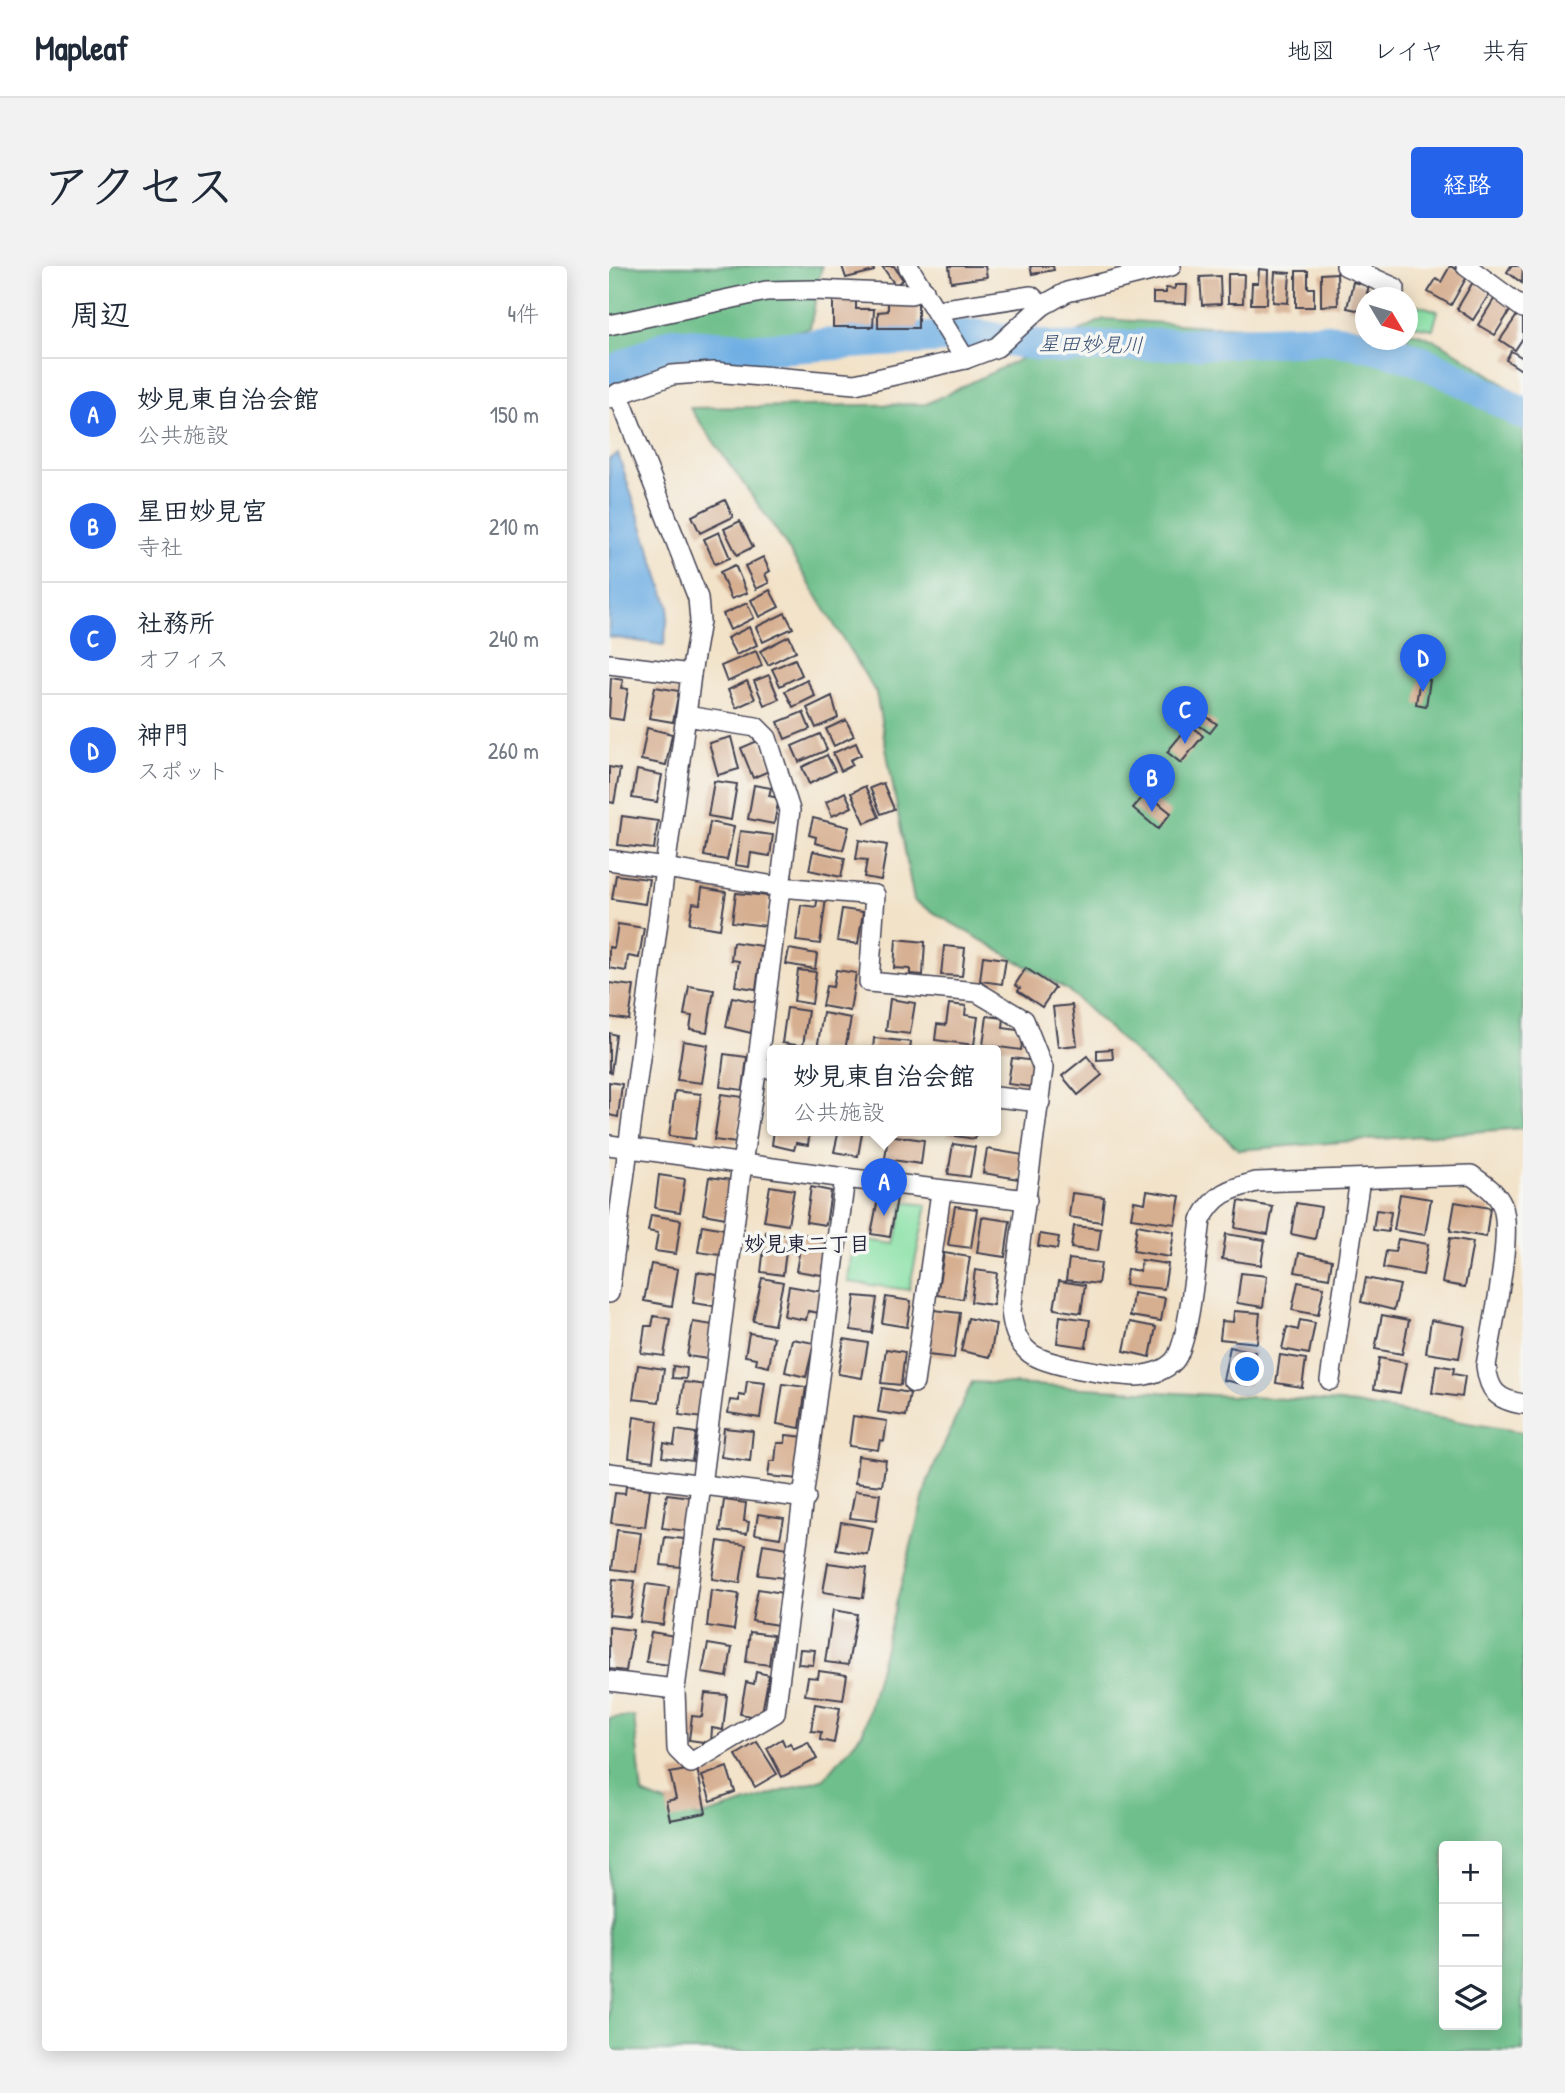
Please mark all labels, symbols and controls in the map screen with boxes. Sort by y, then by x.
text: Mapleaf [35,26,128,70]
text: 地図 [1287,34,1335,66]
text: レイヤ [1373,34,1444,66]
text: 共有 [1482,34,1530,66]
button: 経路 [1411,147,1523,218]
text: アクセス [42,152,235,218]
north arrow [1355,287,1418,350]
text: 周辺 [70,294,130,334]
text: 4件 [507,298,539,329]
water label: 星田妙見川 [1038,329,1144,359]
text: 妙見東自治会館 [137,381,319,416]
text: A [87,399,99,430]
text: 150 m [490,399,539,430]
text: 公共施設 [137,419,229,450]
text: 星田妙見宮 [137,493,267,528]
text: B [87,511,99,542]
text: 210 m [489,511,539,542]
text: 寺社 [137,531,183,562]
text: 社務所 [137,605,215,640]
text: C [87,623,99,654]
text: 240 m [488,623,539,654]
pin: D [1400,634,1446,692]
text: オフィス [137,643,229,674]
pin: C [1162,686,1208,744]
text: 神門 [137,717,189,752]
text: D [88,735,98,766]
text: 260 m [488,735,539,766]
pin: B [1129,754,1175,812]
text: スポット [137,755,229,786]
popup [767,1045,1001,1136]
text: 妙見東自治会館 [793,1058,975,1093]
text: 公共施設 [793,1096,885,1127]
pin: A [861,1158,907,1216]
district label: 妙見東二丁目 [744,1229,870,1258]
your location [1230,1352,1264,1386]
map controls [1439,1841,1502,2030]
button: + [1439,1841,1502,1904]
button: − [1439,1904,1502,1967]
button: layers [1439,1967,1502,2030]

